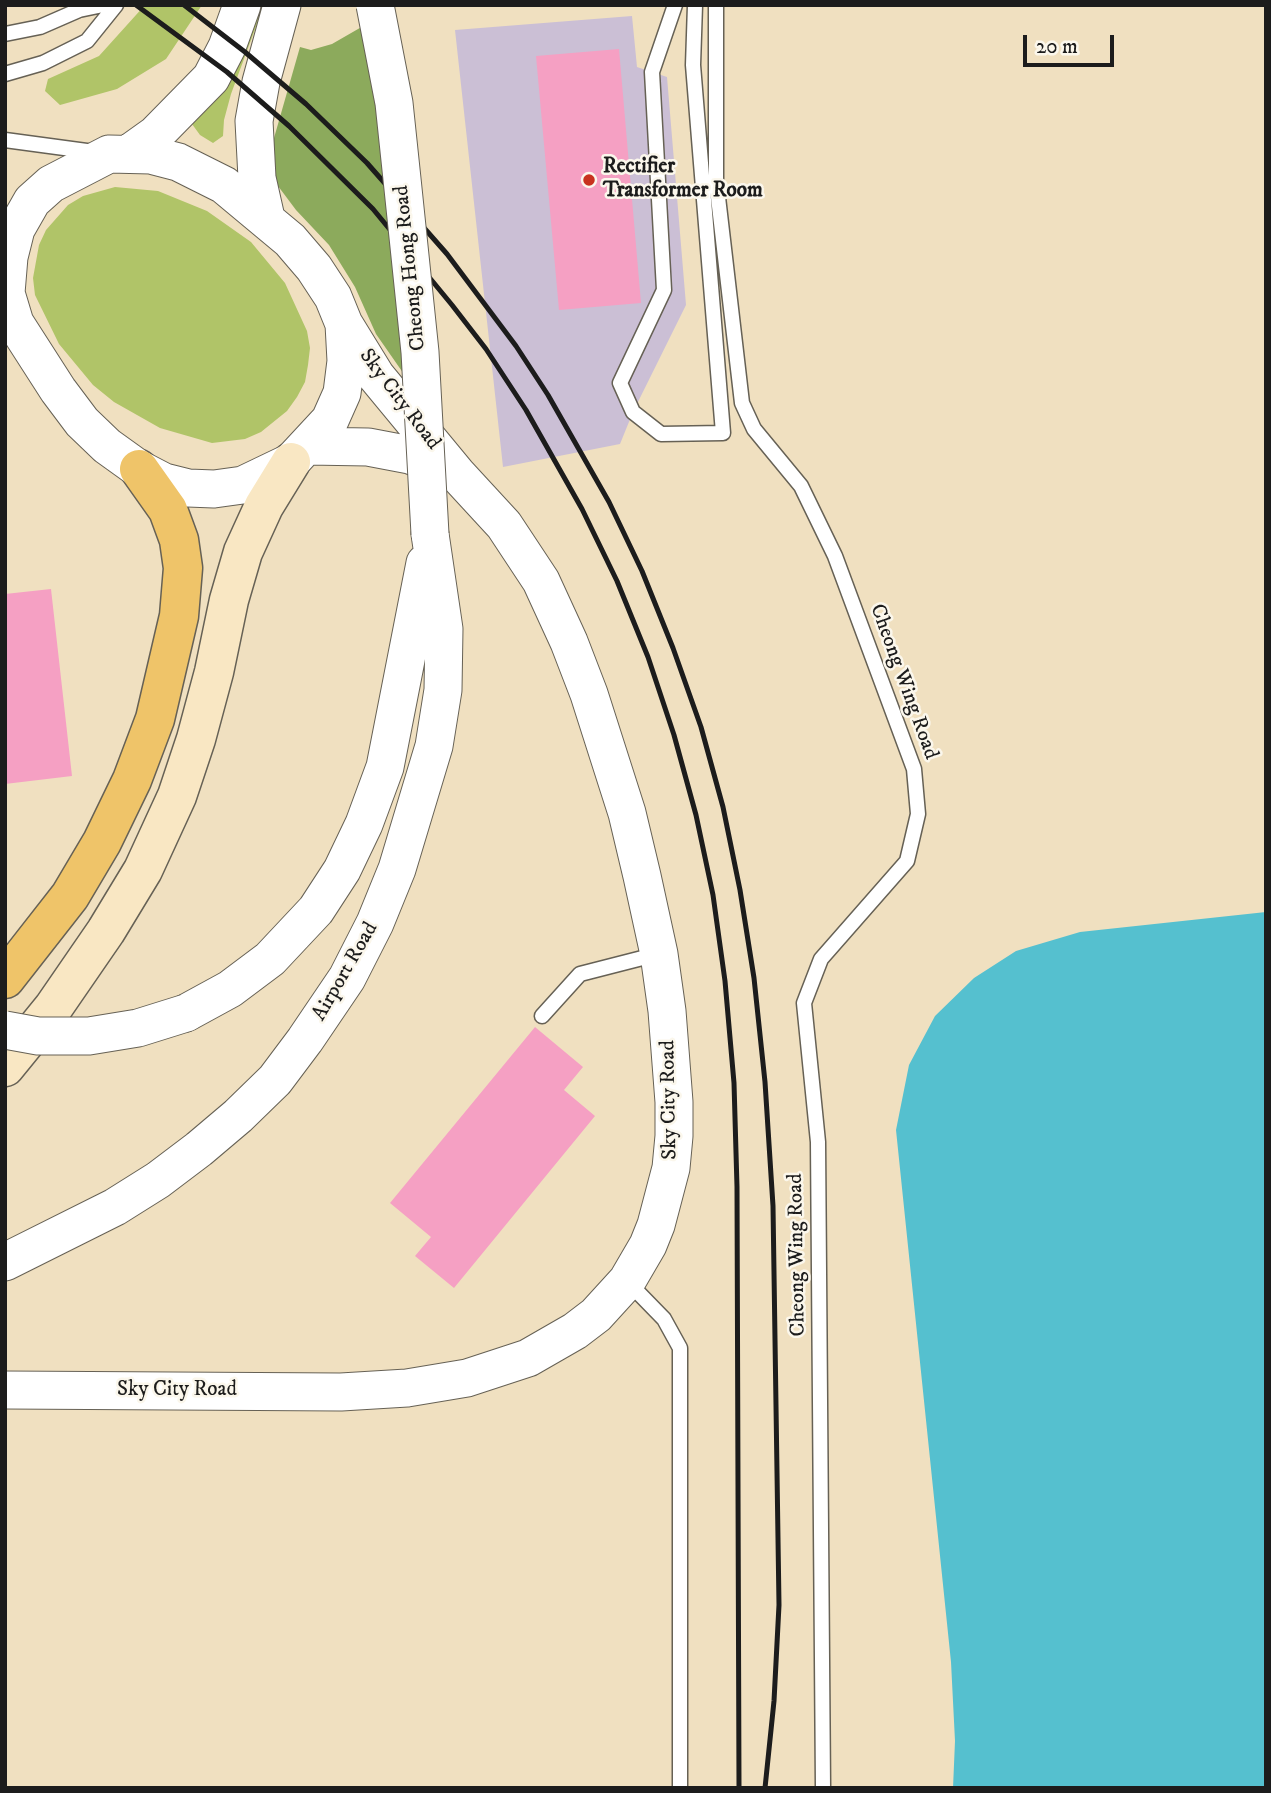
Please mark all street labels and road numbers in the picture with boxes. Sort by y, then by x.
street label: Cheong Hong Road [390,184,432,352]
street label: Sky City Road [353,345,445,455]
street label: Cheong Wing Road [863,601,943,763]
street label: Airport Road [308,918,384,1026]
street label: Sky City Road [656,1040,684,1160]
street label: Cheong Wing Road [784,1173,812,1337]
street label: Sky City Road [117,1378,237,1404]

